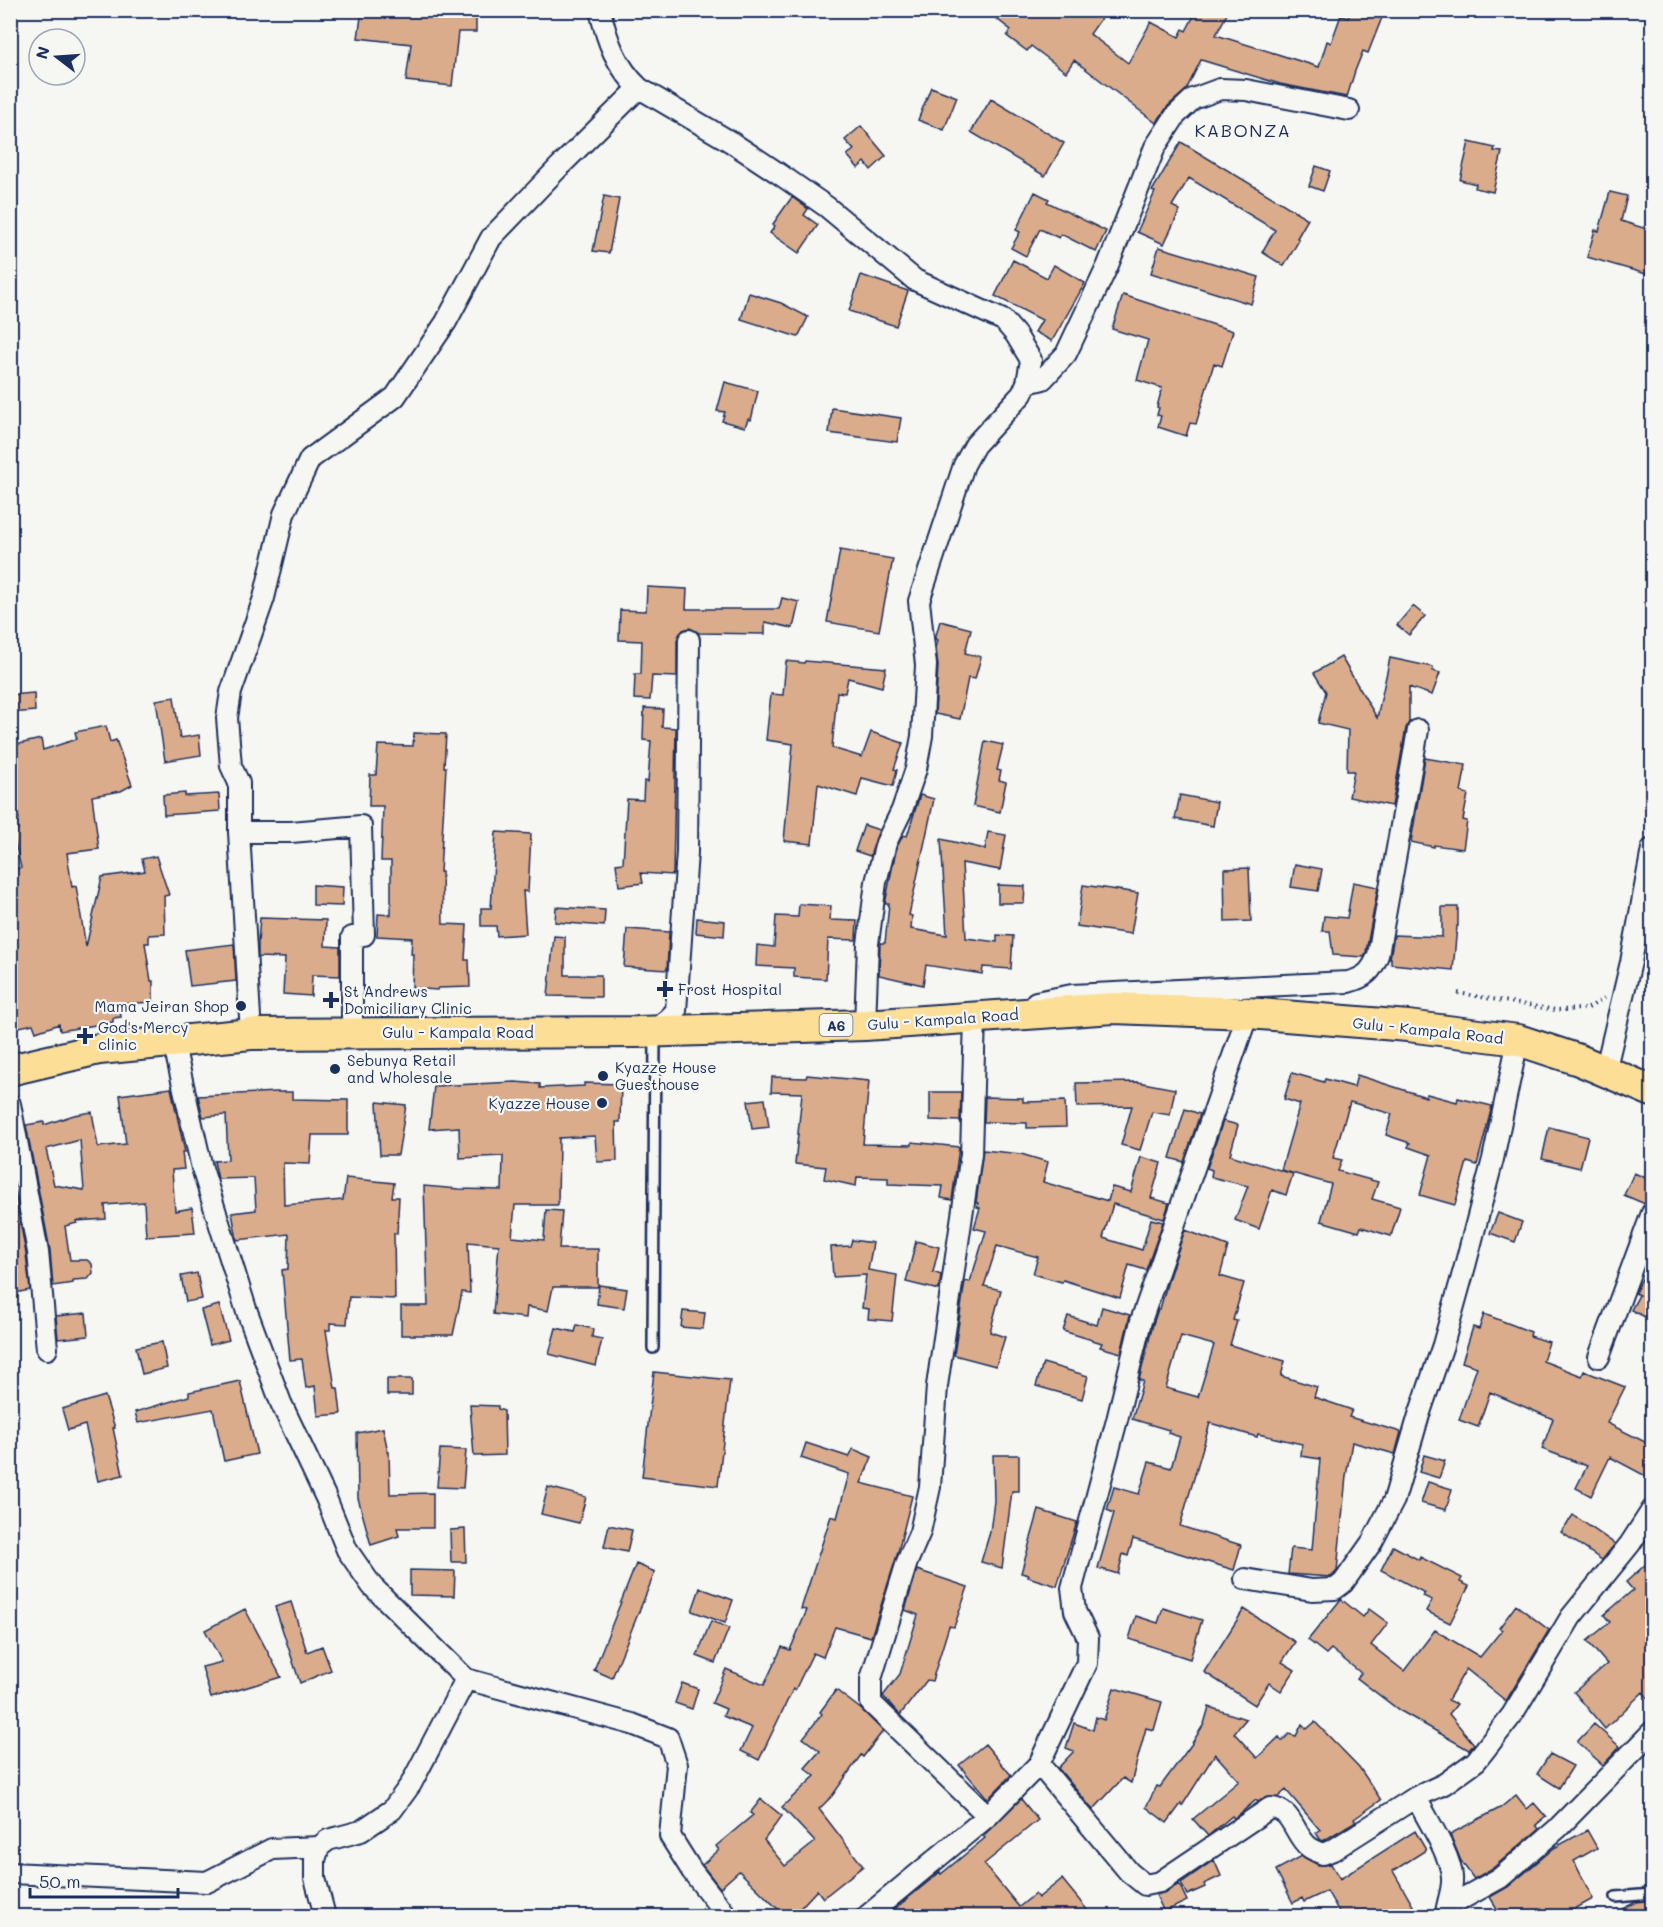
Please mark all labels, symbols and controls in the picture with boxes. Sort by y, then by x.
north arrow [27,27,87,87]
text: N [30,44,54,61]
district label: KABONZA [1194,118,1292,142]
place label: Frost Hospital [678,979,782,999]
marker: Frost Hospital [656,980,674,998]
place label: St Andrews Domiciliary Clinic [344,981,472,1018]
marker: St Andrews Domiciliary Clinic [322,991,340,1009]
place label: Mama Jeiran Shop [94,996,229,1016]
marker: Mama Jeiran Shop [234,999,248,1013]
street label: Gulu - Kampala Road [867,1004,1019,1034]
street label: Gulu - Kampala Road [1352,1012,1504,1048]
road number: A6 [820,1014,852,1036]
place label: God's Mercy clinic [98,1017,189,1054]
street label: Gulu - Kampala Road [382,1022,534,1042]
marker: God's Mercy clinic [76,1027,94,1045]
place label: Sebunya Retail and Wholesale [347,1050,456,1087]
place label: Kyazze House Guesthouse [615,1057,716,1094]
marker: Sebunya Retail and Wholesale [328,1062,342,1076]
marker: Kyazze House Guesthouse [596,1069,610,1083]
place label: Kyazze House [489,1093,590,1113]
marker: Kyazze House [595,1096,609,1110]
scale bar [30,1861,178,1899]
text: 50 m [39,1869,81,1893]

